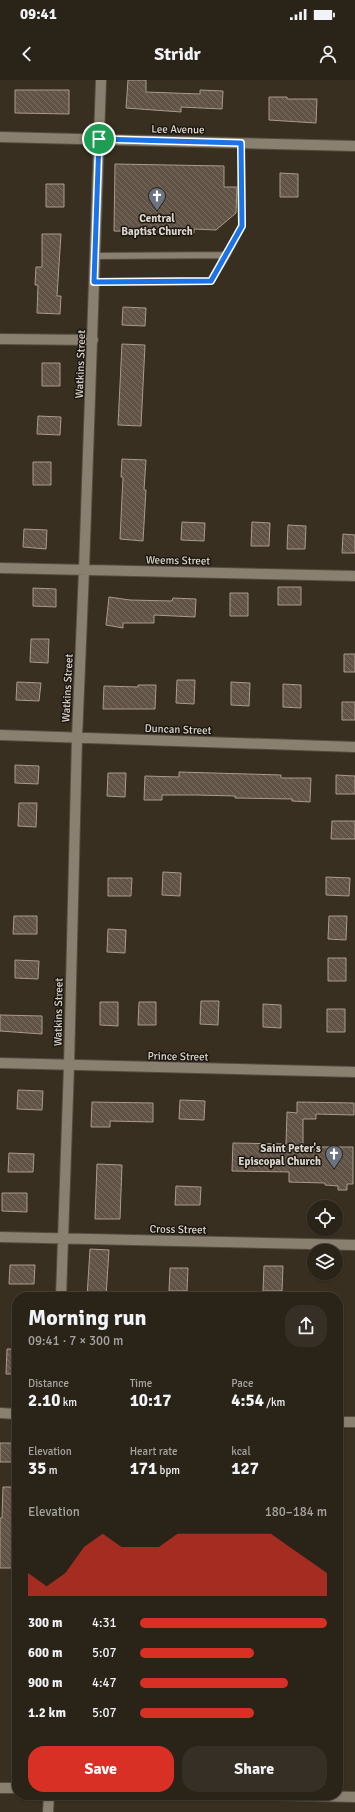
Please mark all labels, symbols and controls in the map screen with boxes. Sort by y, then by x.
text: 09:41 [20,5,57,23]
icon: back [16,43,38,65]
text: Stridr [154,43,201,65]
icon: person [317,43,339,65]
pin [82,122,116,156]
street label: Lee Avenue [151,123,205,136]
icon: arrive [88,128,110,150]
church icon: Central Baptist Church [147,186,167,211]
place label: Central Baptist Church [121,212,193,238]
street label: Watkins Street [73,329,88,399]
street label: Weems Street [146,553,211,568]
street label: Watkins Street [59,653,76,723]
street label: Duncan Street [144,722,212,737]
street label: Watkins Street [51,977,66,1046]
street label: Prince Street [147,1049,209,1064]
place label: Saint Peter's Episcopal Church [238,1142,321,1168]
church icon: Saint Peter's Episcopal Church [324,1144,344,1169]
map controls [307,1200,343,1280]
button: locate [307,1200,343,1236]
street label: Cross Street [149,1223,207,1236]
button: layers [307,1244,343,1280]
text: Morning run [28,1304,147,1331]
button: share [285,1305,327,1347]
text: 09:41 · 7 × 300 m [28,1333,123,1349]
text: Distance [28,1377,69,1390]
text: Time [130,1377,152,1390]
text: Pace [231,1377,254,1390]
text: 2.10 [28,1390,60,1411]
text: 10:17 [130,1390,171,1411]
text: 4:54 [231,1390,264,1411]
text: km [60,1396,77,1409]
text: /km [264,1396,285,1409]
text: Elevation [28,1445,72,1458]
text: Heart rate [130,1445,177,1458]
text: kcal [231,1445,251,1458]
text: 35 [28,1458,46,1479]
text: 171 [130,1458,157,1479]
text: 127 [231,1458,259,1479]
text: m [46,1464,58,1477]
text: bpm [157,1464,180,1477]
text: Elevation [28,1504,80,1520]
text: 180–184 m [265,1504,327,1520]
text: 300 m [28,1615,62,1631]
text: 4:31 [92,1615,117,1631]
text: 600 m [28,1645,62,1661]
text: 5:07 [92,1645,117,1661]
text: 900 m [28,1675,62,1691]
text: 4:47 [92,1675,117,1691]
text: 1.2 km [28,1705,66,1721]
text: 5:07 [92,1705,117,1721]
button: Save [28,1746,174,1792]
button: Share [182,1746,327,1792]

